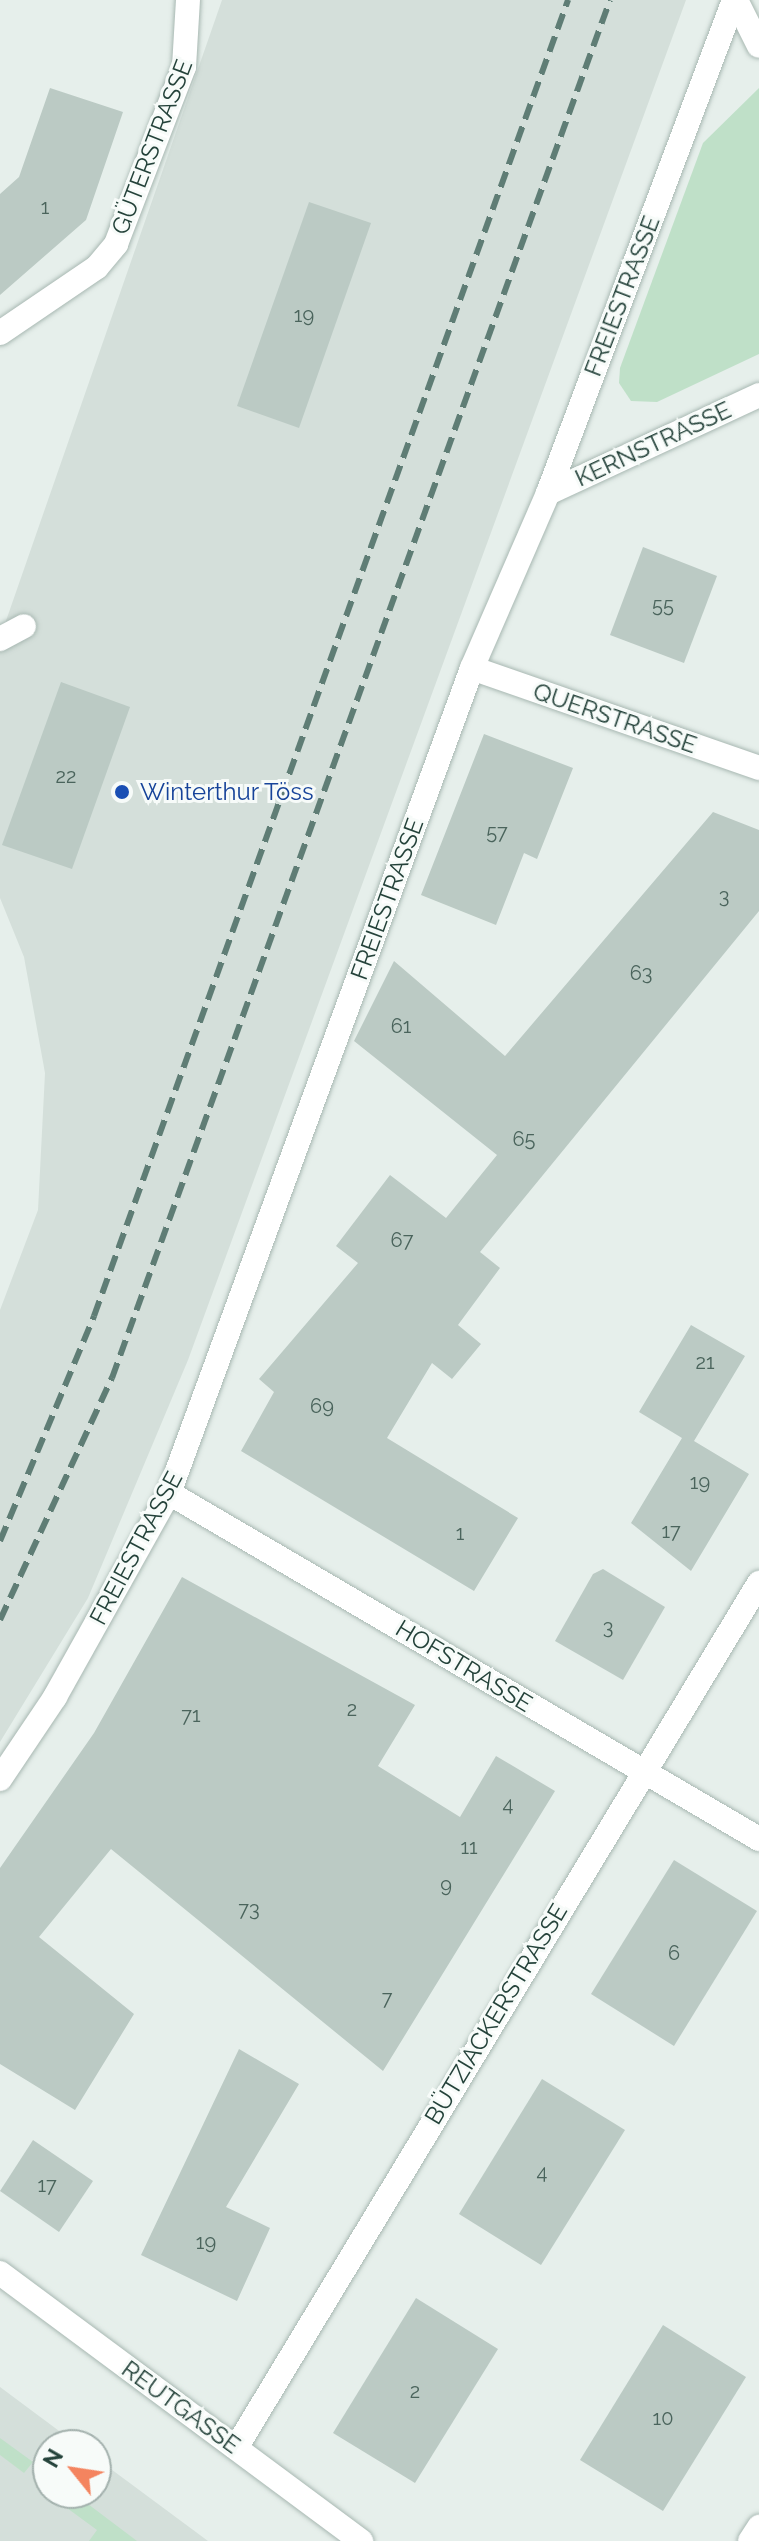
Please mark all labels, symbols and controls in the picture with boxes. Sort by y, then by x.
street label: GÜTERSTRASSE [105,56,199,238]
house number: 1 [41,195,49,219]
street label: FREIESTRASSE [578,212,666,380]
house number: 19 [294,303,314,327]
street label: KERNSTRASSE [570,395,736,493]
house number: 55 [652,593,674,617]
street label: QUERSTRASSE [530,677,700,759]
house number: 22 [56,764,76,788]
place label: Winterthur Töss [140,778,315,806]
marker: Winterthur Töss [111,781,133,803]
street label: FREIESTRASSE [345,814,429,984]
house number: 57 [486,820,508,844]
house number: 3 [719,884,729,908]
house number: 63 [630,961,652,985]
house number: 61 [391,1014,411,1038]
house number: 65 [513,1127,535,1151]
house number: 67 [391,1228,413,1252]
house number: 21 [696,1350,714,1374]
house number: 69 [310,1394,334,1418]
street label: FREIESTRASSE [84,1466,188,1630]
house number: 19 [690,1470,710,1494]
house number: 17 [661,1519,681,1543]
house number: 1 [456,1521,464,1545]
street label: HOFSTRASSE [391,1614,537,1718]
house number: 3 [603,1615,613,1639]
house number: 2 [347,1697,357,1721]
house number: 71 [181,1703,201,1727]
house number: 4 [503,1792,513,1816]
house number: 11 [460,1835,478,1859]
house number: 9 [440,1873,452,1897]
house number: 73 [238,1897,260,1921]
street label: BÜTZIACKERSTRASSE [419,1899,573,2129]
house number: 6 [668,1941,680,1965]
house number: 7 [382,1986,392,2010]
house number: 4 [537,2160,547,2184]
house number: 17 [37,2173,57,2197]
house number: 19 [196,2230,216,2254]
street label: REUTGASSE [116,2354,246,2460]
house number: 2 [410,2379,420,2403]
house number: 10 [653,2406,673,2430]
north arrow [32,2429,112,2509]
text: N [37,2444,68,2472]

